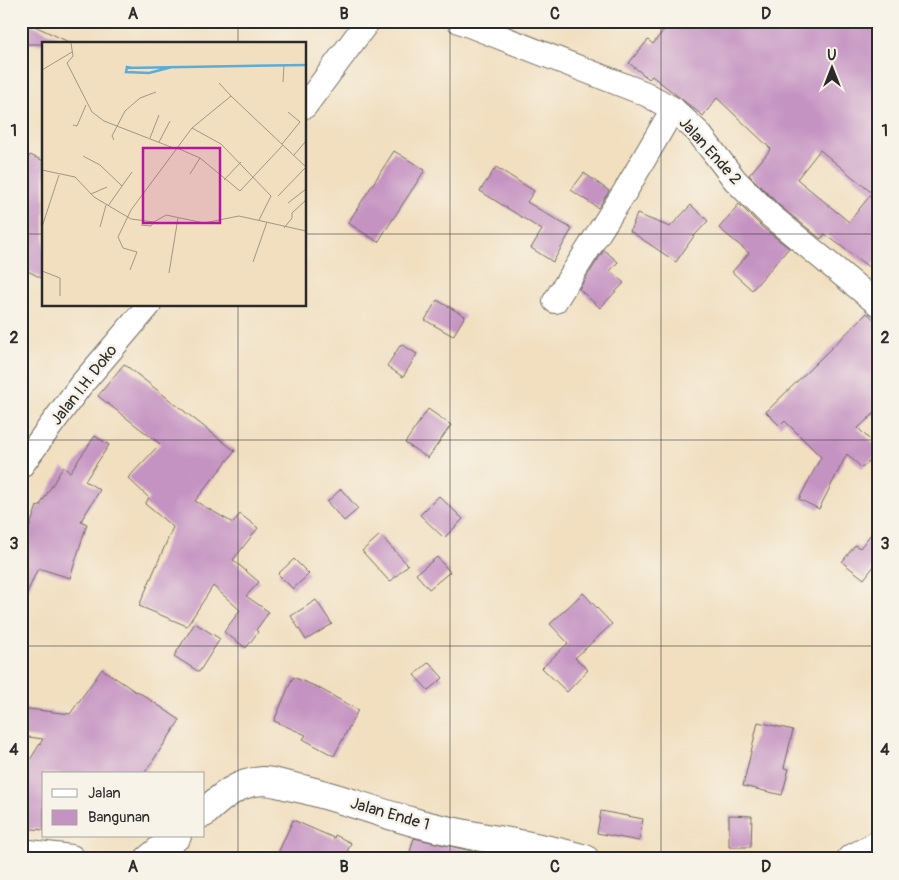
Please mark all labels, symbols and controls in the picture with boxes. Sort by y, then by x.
text: A [128,4,139,24]
text: B [339,4,349,24]
text: C [550,4,560,24]
text: D [761,4,771,24]
inset map [42,42,306,306]
north arrow [806,42,856,92]
text: U [827,47,837,64]
street label: Jalan Ende 2 [674,113,746,189]
text: 1 [11,121,17,141]
text: 1 [882,121,888,141]
text: 2 [10,328,19,348]
text: 2 [881,328,890,348]
street label: Jalan I.H. Doko [46,341,122,429]
text: 3 [10,534,19,554]
text: 3 [881,534,890,554]
text: 4 [9,740,19,760]
text: 4 [880,740,890,760]
legend [42,772,205,838]
text: Jalan [88,784,121,803]
street label: Jalan Ende 1 [348,793,432,835]
text: Bangunan [88,808,150,827]
text: A [128,857,139,877]
text: B [339,857,349,877]
text: C [550,857,560,877]
text: D [761,857,771,877]

